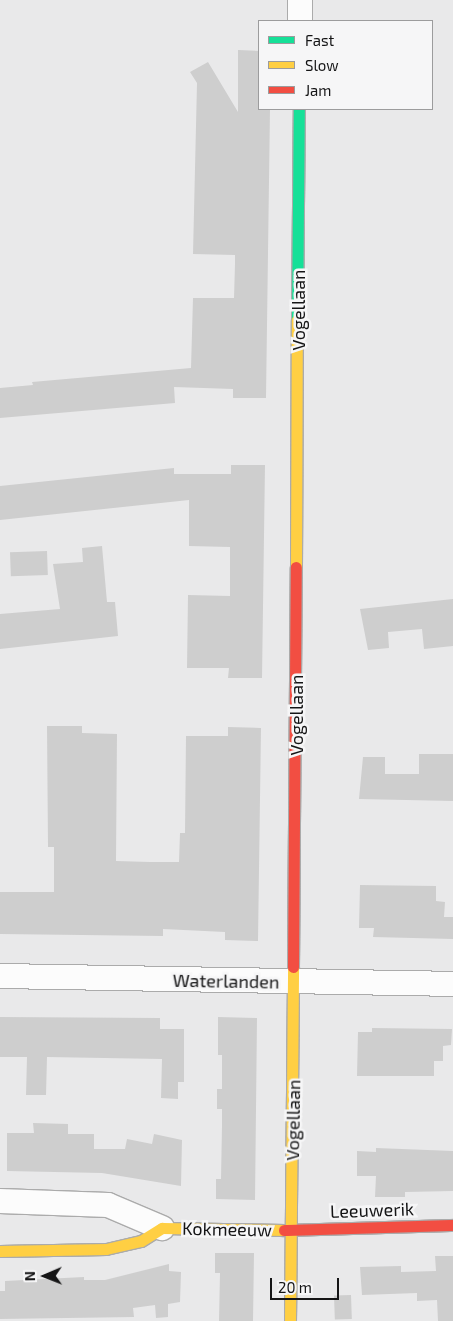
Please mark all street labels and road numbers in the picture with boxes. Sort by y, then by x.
street label: Vogellaan [287,269,309,351]
street label: Vogellaan [285,674,307,756]
street label: Waterlanden [173,969,279,993]
street label: Vogellaan [281,1079,305,1161]
street label: Leeuwerik [330,1198,414,1222]
street label: Kokmeeuw [182,1217,272,1241]

